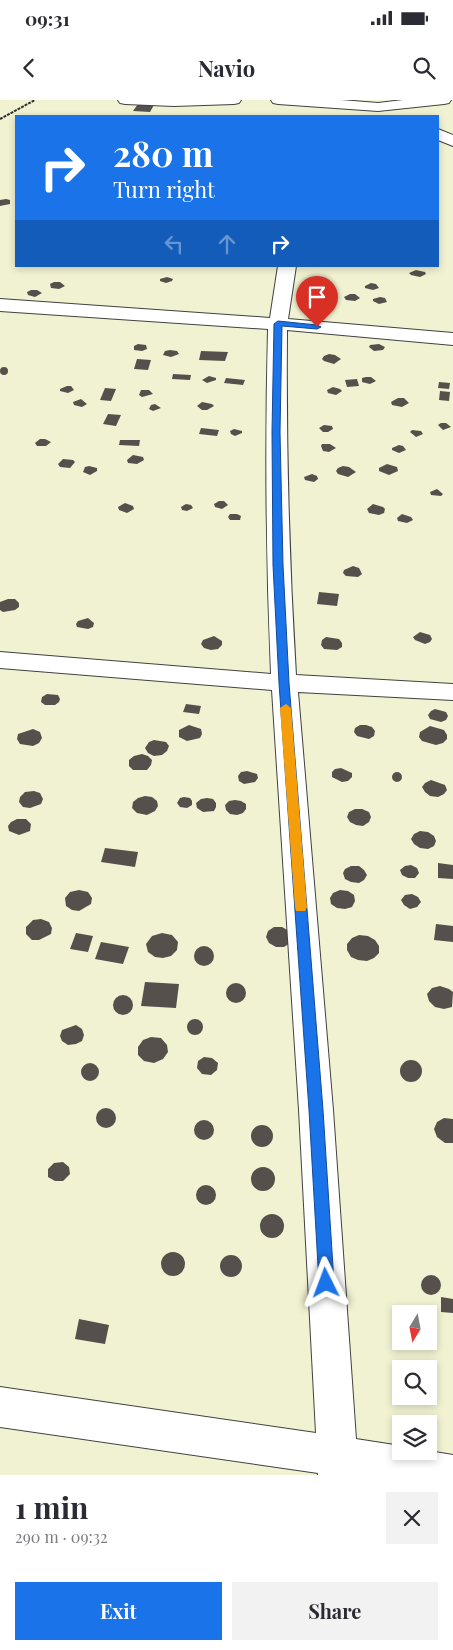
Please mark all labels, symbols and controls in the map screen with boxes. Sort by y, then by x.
text: 09:31 [25,5,70,31]
text: Navio [198,53,255,83]
icon: back [15,54,43,82]
icon: search [410,54,438,82]
text: 280 m [113,129,213,176]
icon: right [30,135,95,200]
text: Turn right [113,174,215,204]
icon: left [160,230,188,258]
icon: ahead [213,230,241,258]
icon: right [266,230,294,258]
pin [296,276,338,327]
icon: arrive [303,283,331,311]
position arrow [299,1256,351,1308]
north arrow [392,1305,438,1350]
map controls [392,1305,437,1460]
button: search [392,1360,437,1405]
button: layers [392,1415,437,1460]
text: 1 min [15,1487,89,1527]
button: close [386,1492,438,1544]
text: 290 m · 09:32 [15,1526,108,1547]
button: Exit [15,1582,222,1640]
button: Share [232,1582,438,1640]

